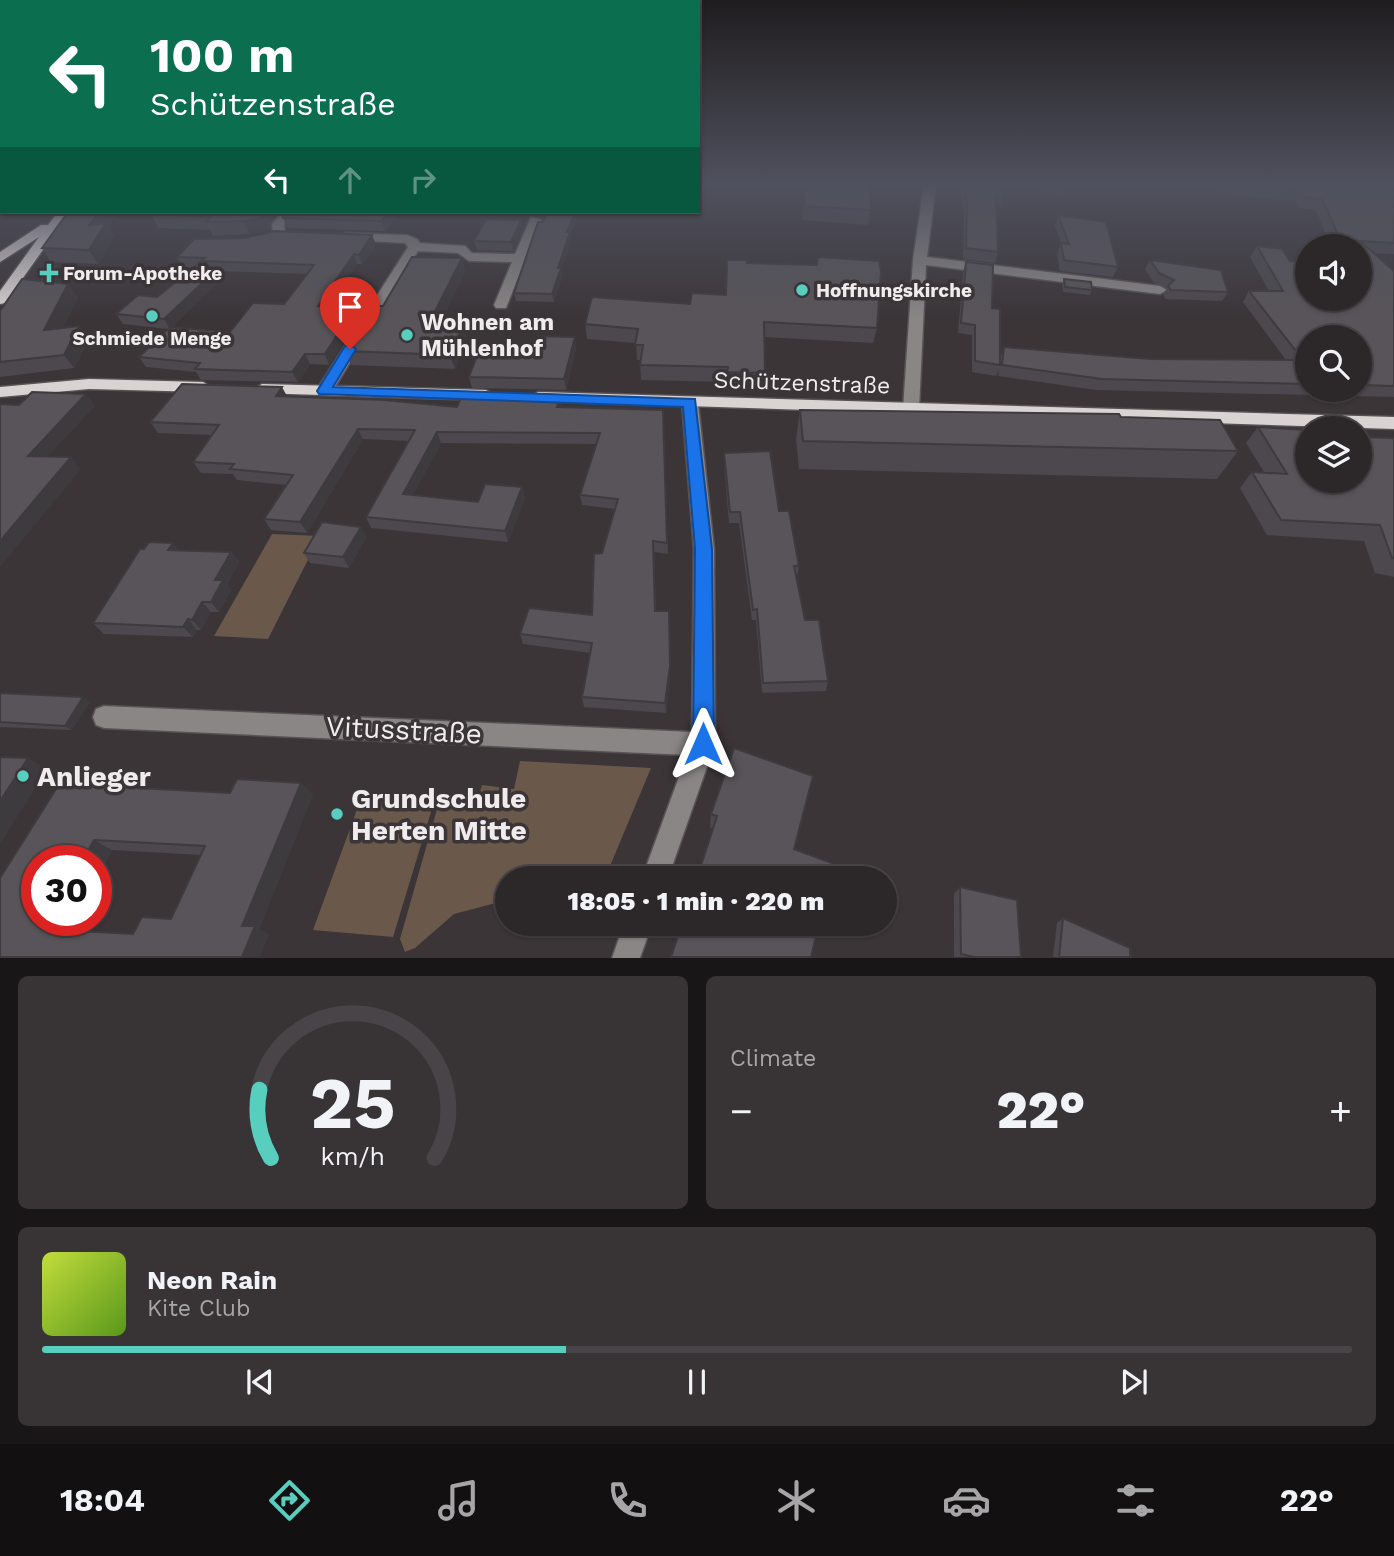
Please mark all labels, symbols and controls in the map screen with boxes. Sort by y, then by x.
text: 100 m [150,26,294,84]
icon: left [35,28,126,119]
text: Schützenstraße [150,85,396,123]
icon: left [258,161,296,199]
icon: ahead [331,161,369,199]
icon: right [404,161,442,199]
map controls [1295,234,1372,493]
button: sound [1295,234,1372,311]
place label: Forum-Apotheke [63,262,222,285]
marker: Forum-Apotheke [41,265,57,281]
pin [320,277,380,349]
place label: Hoffnungskirche [816,279,972,302]
marker: Hoffnungskirche [794,282,810,298]
icon: arrive [331,288,369,326]
marker: Schmiede Menge [144,308,160,324]
place label: Wohnen am Mühlenhof [421,309,554,362]
button: search [1295,325,1372,402]
place label: Schmiede Menge [72,327,232,350]
marker: Wohnen am Mühlenhof [399,327,415,343]
street label: Schützenstraße [713,366,891,400]
button: layers [1295,416,1372,493]
position arrow [666,707,740,781]
street label: Vitusstraße [325,709,483,751]
place label: Anlieger [37,760,151,793]
marker: Anlieger [15,768,31,784]
place label: Grundschule Herten Mitte [351,782,527,847]
marker: Grundschule Herten Mitte [329,806,345,822]
speed limit sign: 30 [21,845,112,936]
text: 18:05 · 1 min · 220 m [568,886,824,916]
text: Climate [730,1045,816,1072]
text: 25 [310,1061,396,1147]
text: 22° [997,1080,1085,1141]
text: − [730,1089,753,1133]
text: + [1329,1089,1352,1133]
text: km/h [321,1142,385,1171]
text: Neon Rain [147,1265,277,1295]
text: Kite Club [147,1295,250,1322]
icon: previous [241,1363,279,1401]
icon: pause [678,1363,716,1401]
icon: next [1115,1363,1153,1401]
icon: directions [265,1476,314,1525]
icon: music [434,1476,483,1525]
icon: phone [603,1476,652,1525]
icon: climate [772,1476,821,1525]
icon: car [942,1476,991,1525]
icon: filters [1111,1476,1160,1525]
text: 18:04 [60,1481,145,1519]
text: 22° [1280,1481,1334,1519]

